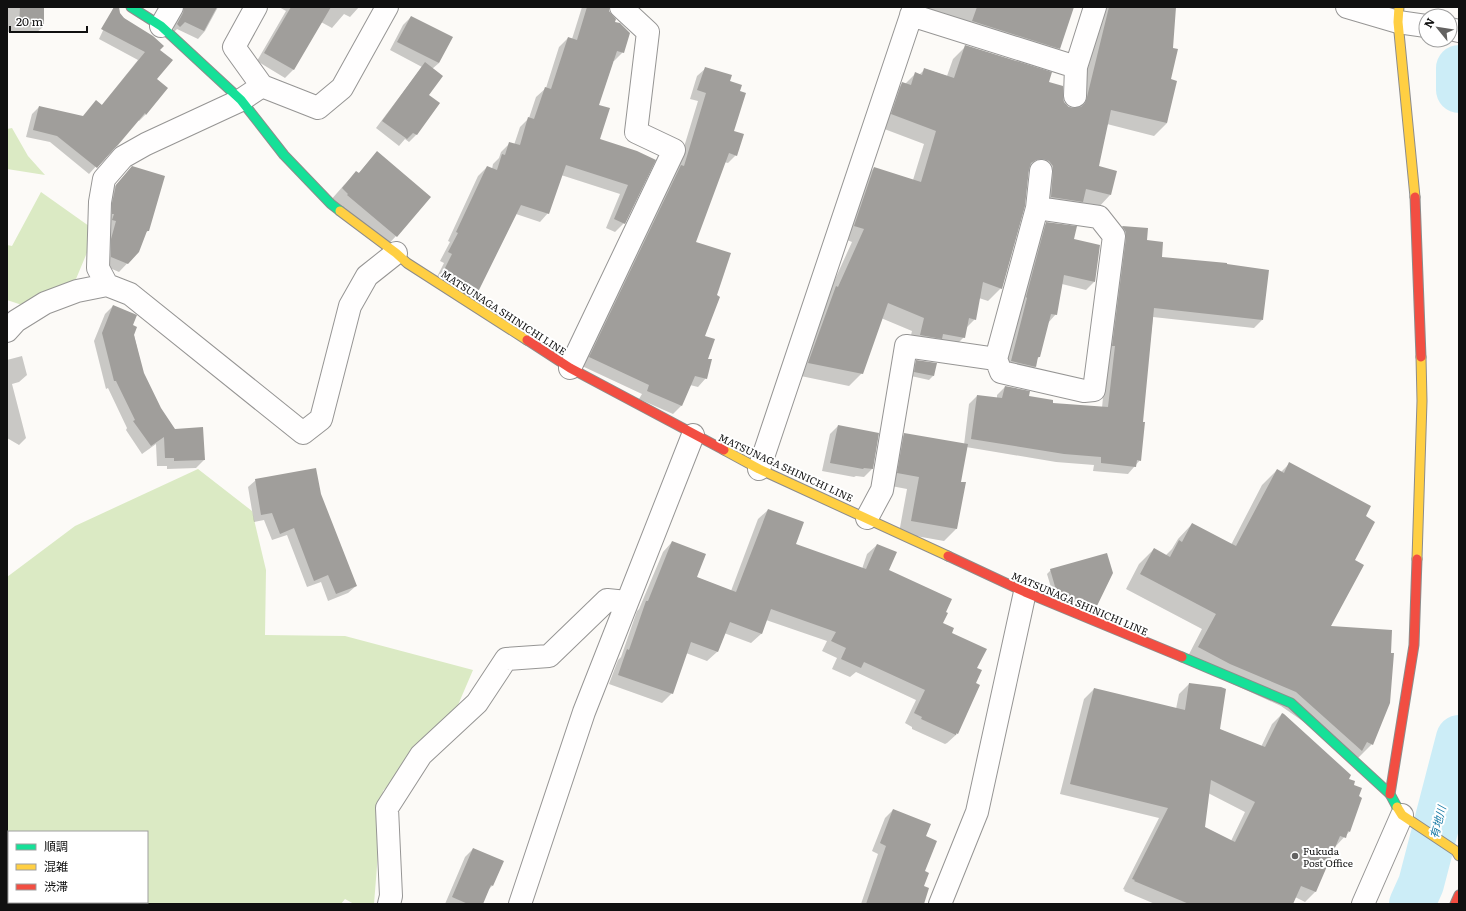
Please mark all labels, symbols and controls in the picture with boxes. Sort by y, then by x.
scale bar [10,8,87,34]
north arrow [1418,8,1458,48]
text: 20 m [16,12,43,30]
text: N [1419,15,1438,30]
street label: MATSUNAGA SHINICHI LINE [438,266,570,358]
street label: MATSUNAGA SHINICHI LINE [716,429,856,505]
street label: MATSUNAGA SHINICHI LINE [1009,567,1151,639]
water label: 有地川 [1425,803,1449,840]
legend [8,831,148,903]
text: 順調 [44,837,68,855]
place label: Fukuda Post Office [1303,843,1353,870]
marker: Fukuda Post Office [1290,851,1300,861]
text: 混雑 [44,857,68,875]
text: 渋滞 [44,877,68,895]

